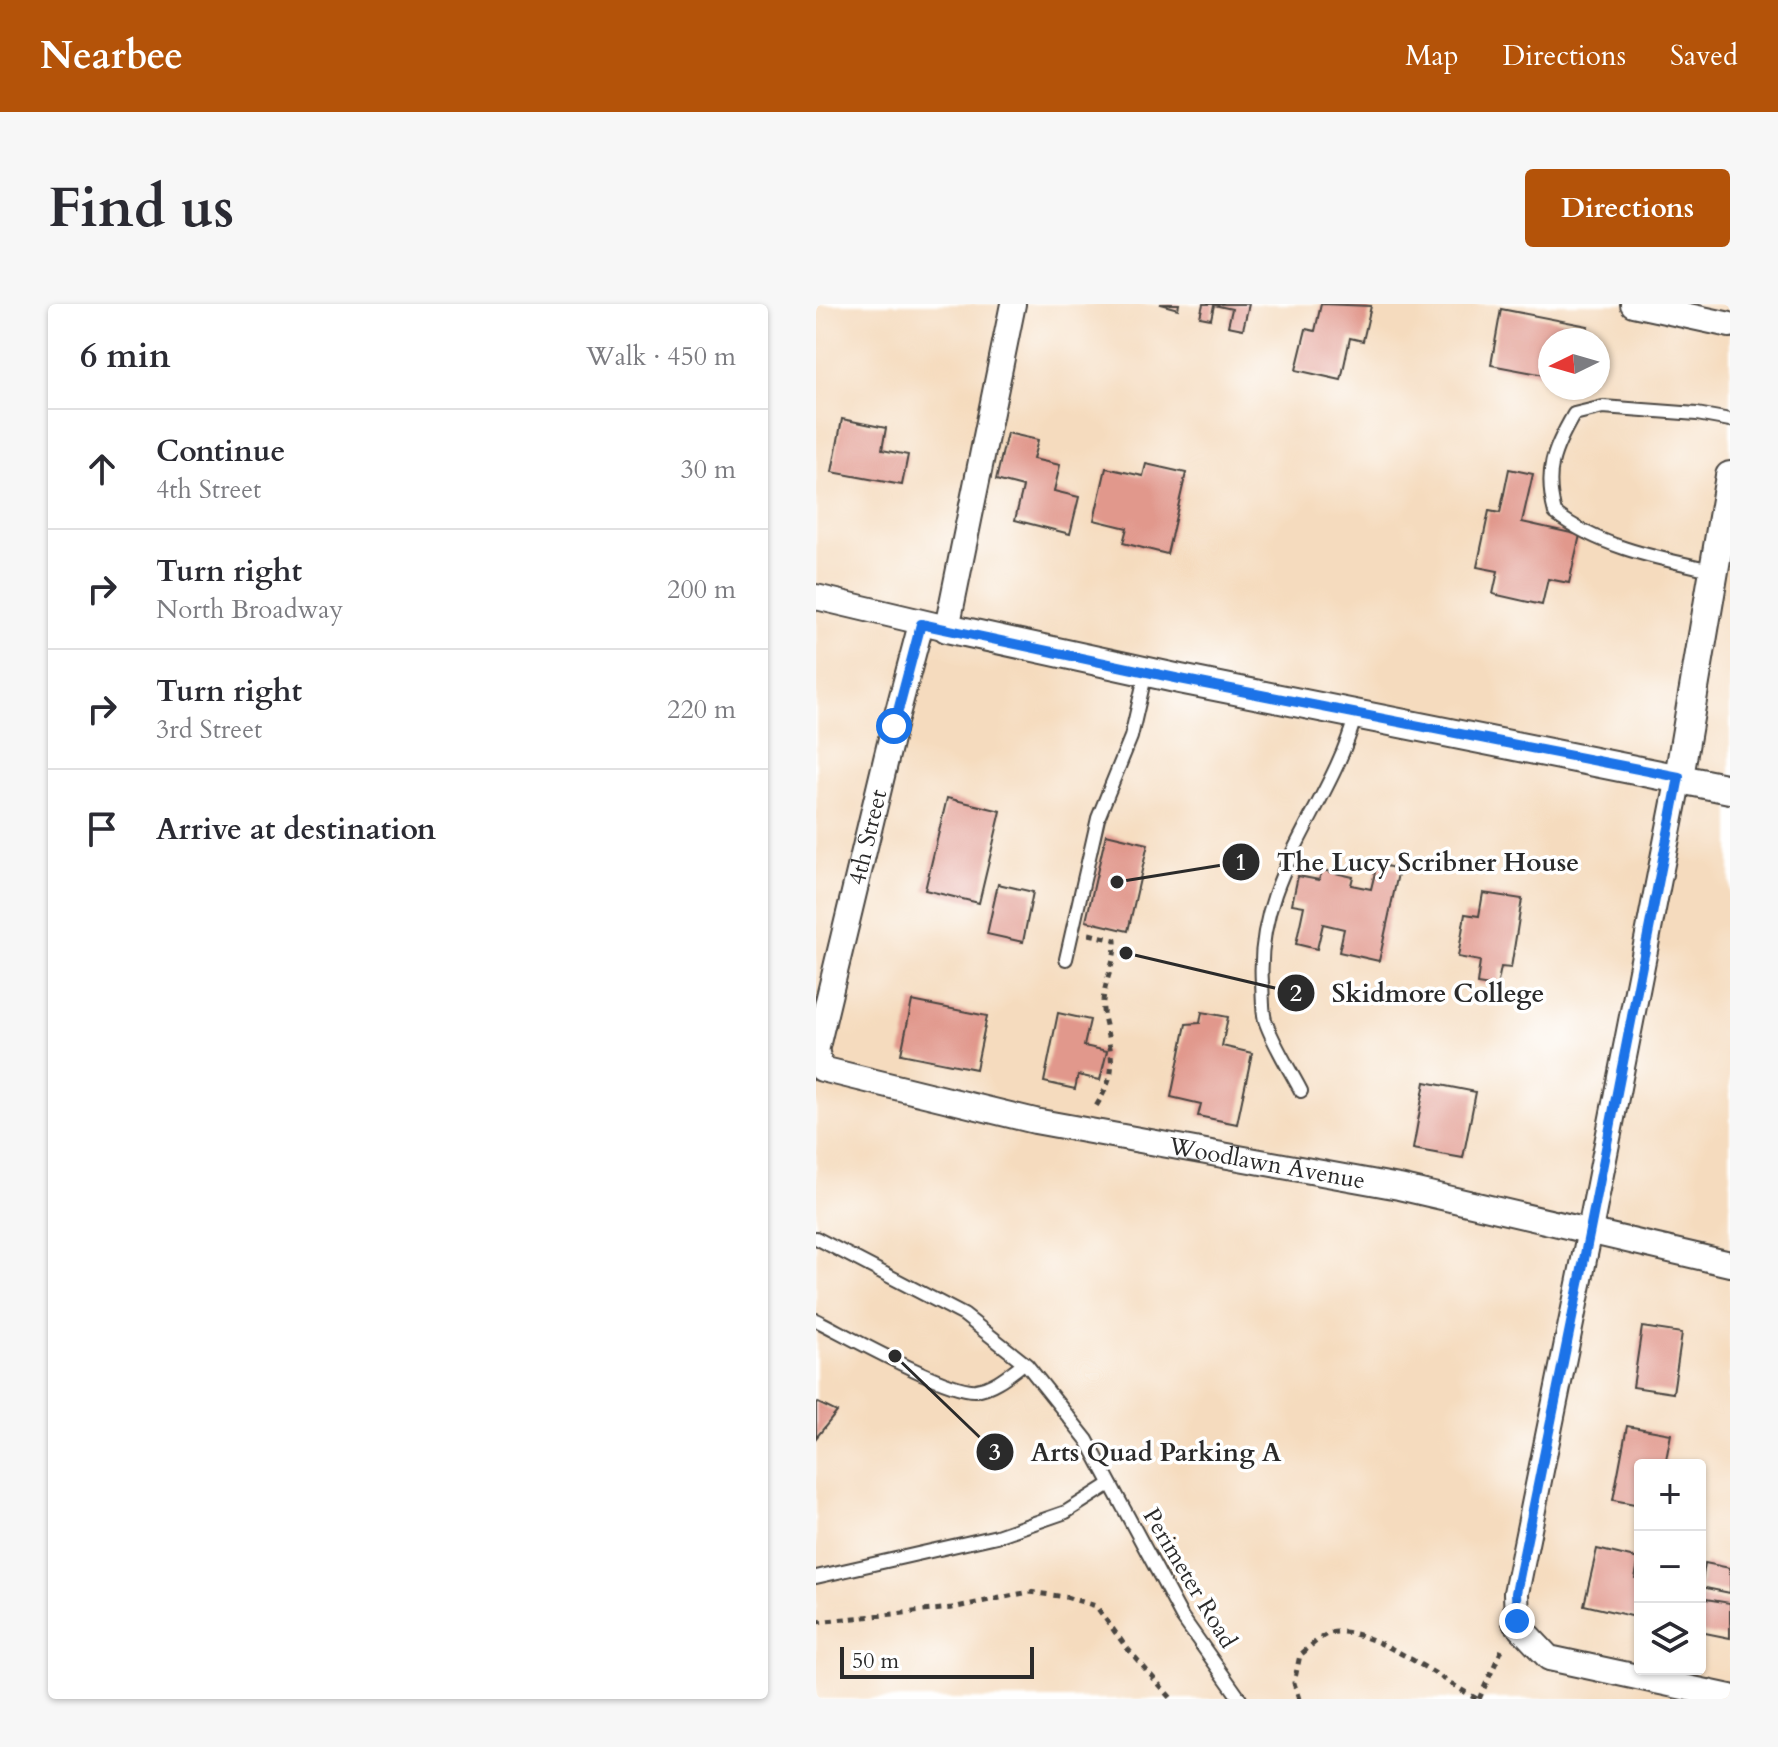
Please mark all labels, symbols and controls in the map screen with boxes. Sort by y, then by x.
text: Nearbee [40,30,183,82]
text: Map [1405,37,1459,75]
text: Directions [1503,37,1626,75]
text: Saved [1670,37,1738,75]
button: Directions [1525,169,1730,247]
text: Find us [48,171,234,246]
north arrow [1538,328,1610,400]
text: 6 min [80,333,171,379]
text: Walk · 450 m [586,339,736,374]
text: Continue [156,431,285,472]
icon: ahead [80,447,124,491]
text: 30 m [680,452,736,487]
text: 4th Street [156,472,261,507]
text: Turn right [156,551,302,592]
icon: right [80,567,124,611]
text: 200 m [667,572,736,607]
text: North Broadway [156,592,343,627]
text: Turn right [156,671,302,712]
icon: right [80,687,124,731]
text: 220 m [667,692,736,727]
route start [876,708,912,744]
text: 3rd Street [156,712,262,747]
street label: 4th Street [840,786,895,888]
icon: arrive [80,807,124,851]
text: Arrive at destination [156,809,436,850]
callout: The Lucy Scribner House [1221,837,1595,887]
text: The Lucy Scribner House [1277,845,1579,880]
text: 1 [1235,846,1247,879]
callout: Skidmore College [1276,968,1560,1018]
text: Skidmore College [1332,976,1544,1011]
text: 2 [1290,977,1302,1010]
street label: Woodlawn Avenue [1165,1129,1368,1198]
callout: Arts Quad Parking A [975,1427,1298,1477]
text: Arts Quad Parking A [1031,1435,1282,1470]
text: 3 [989,1436,1001,1469]
map controls [1634,1459,1706,1675]
button: + [1634,1459,1706,1531]
street label: Perimeter Road [1135,1502,1245,1655]
button: − [1634,1531,1706,1603]
route end [1499,1603,1535,1639]
button: layers [1634,1603,1706,1675]
scale bar [840,1643,1034,1679]
text: 50 m [852,1646,899,1676]

